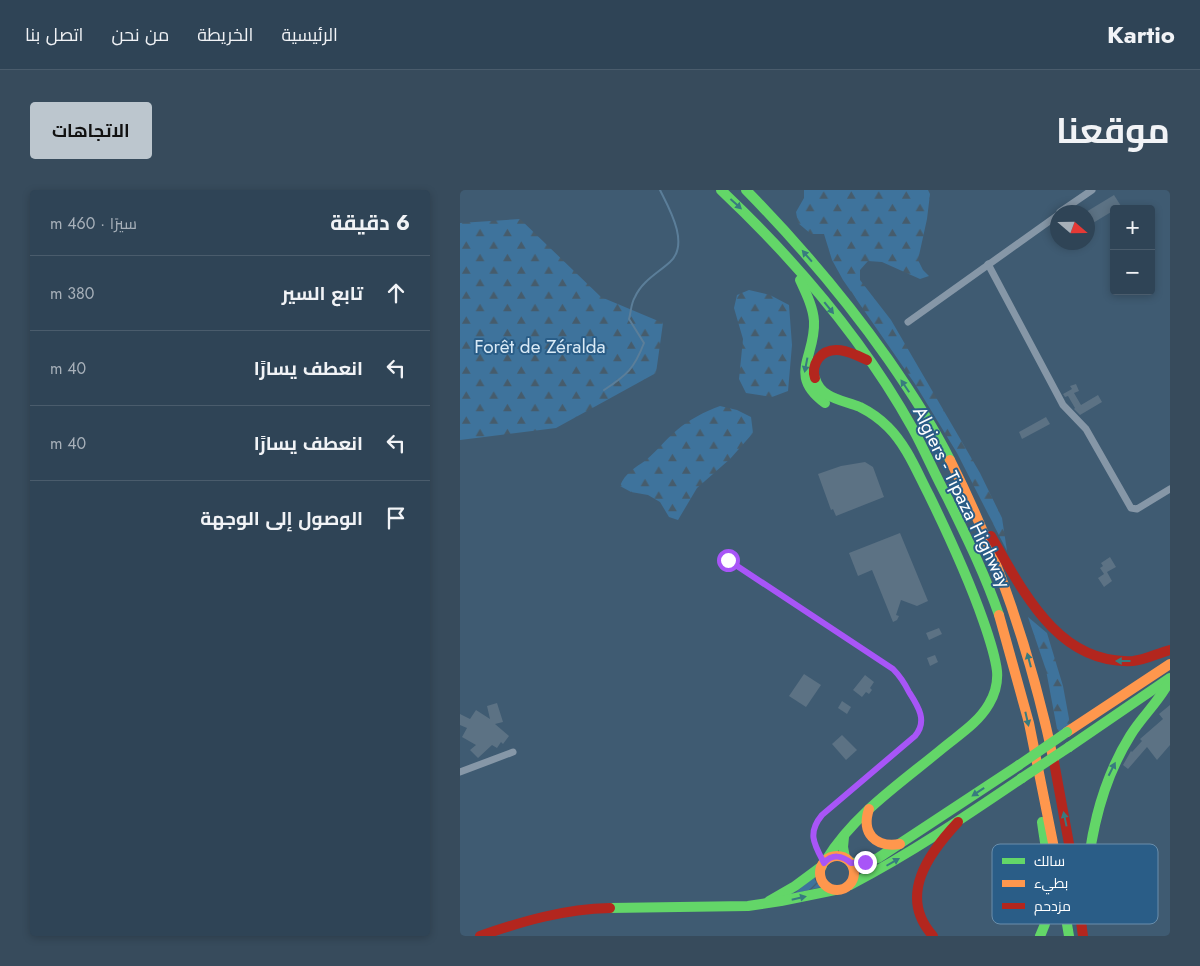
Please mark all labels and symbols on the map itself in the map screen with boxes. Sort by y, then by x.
one-way arrow [730,198,742,210]
north arrow [1050,205,1095,250]
one-way arrow [801,251,813,263]
one-way arrow [824,302,835,315]
park label: Forêt de Zéralda [474,333,606,360]
one-way arrow [802,358,810,373]
one-way arrow [900,379,910,392]
street label: Algiers - Tipaza Highway [906,402,1018,593]
route start [717,549,740,572]
one-way arrow [1024,653,1032,668]
one-way arrow [1115,657,1131,665]
one-way arrow [1023,712,1031,727]
one-way arrow [1108,761,1116,776]
one-way arrow [971,787,985,797]
one-way arrow [1061,811,1069,826]
legend [992,844,1158,924]
route end [854,851,877,874]
text: سالك [1034,851,1065,871]
one-way arrow [885,858,900,866]
text: بطيء [1034,873,1068,895]
one-way arrow [792,894,807,902]
text: مزدحم [1034,896,1071,916]

